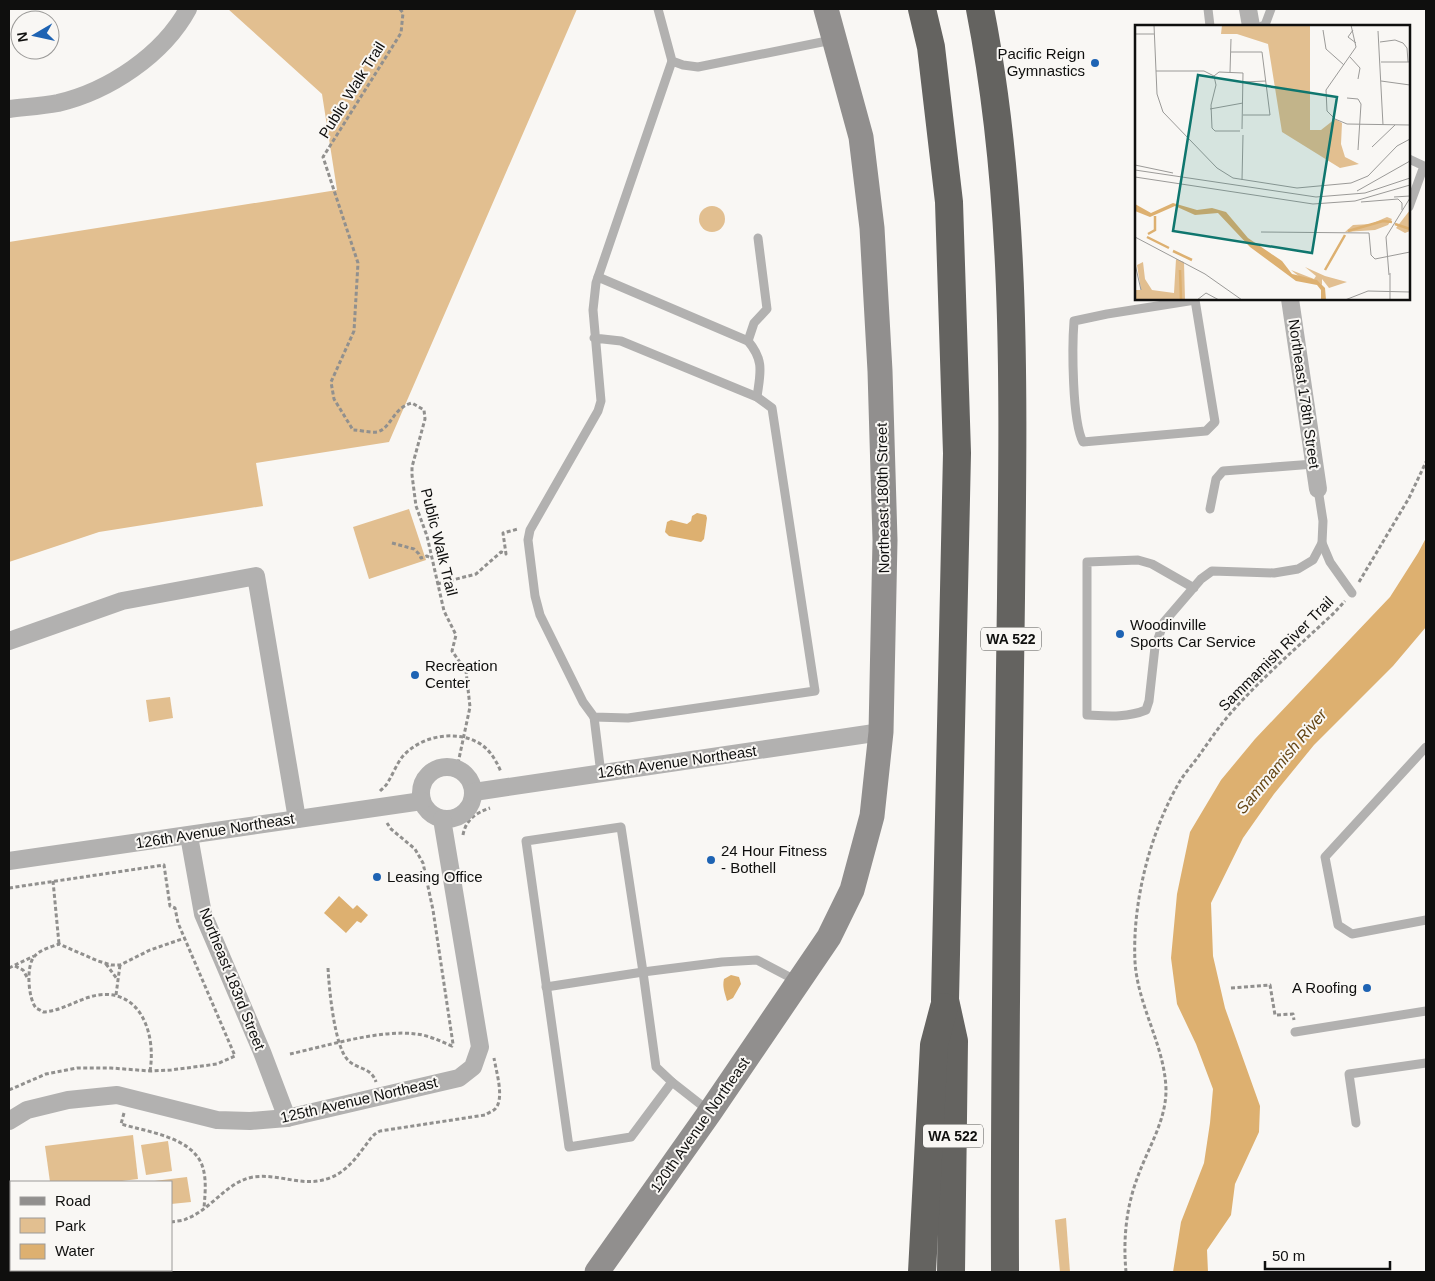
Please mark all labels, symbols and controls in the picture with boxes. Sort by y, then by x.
north arrow [10,10,60,60]
inset map [1135,25,1410,300]
text: N [13,31,31,43]
street label: Public Walk Trail [315,38,388,141]
place label: Pacific Reign Gymnastics [997,45,1085,79]
marker: Pacific Reign Gymnastics [1089,57,1101,69]
street label: Northeast 178th Street [1286,318,1324,471]
street label: Northeast 180th Street [873,422,892,574]
street label: Public Walk Trail [418,486,461,597]
street label: Sammamish River Trail [1215,593,1336,714]
place label: Woodinville Sports Car Service [1130,616,1256,650]
road number: WA 522 [981,628,1041,650]
marker: Woodinville Sports Car Service [1114,628,1126,640]
place label: Recreation Center [425,657,498,691]
marker: Recreation Center [409,669,421,681]
water label: Sammamish River [1233,705,1330,817]
street label: 126th Avenue Northeast [596,742,758,781]
street label: 126th Avenue Northeast [134,809,296,851]
place label: 24 Hour Fitness - Bothell [721,842,827,876]
marker: 24 Hour Fitness - Bothell [705,854,717,866]
place label: Leasing Office [387,868,483,885]
marker: Leasing Office [371,871,383,883]
street label: Northeast 183rd Street [196,905,269,1053]
place label: A Roofing [1292,979,1357,996]
marker: A Roofing [1361,982,1373,994]
street label: 120th Avenue Northeast [647,1053,753,1195]
street label: 125th Avenue Northeast [279,1073,440,1126]
road number: WA 522 [923,1124,983,1148]
legend [10,1181,172,1271]
text: Road [55,1192,91,1209]
text: Park [55,1217,86,1234]
scale bar [1265,1238,1390,1270]
text: Water [55,1242,94,1259]
text: 50 m [1272,1247,1305,1264]

